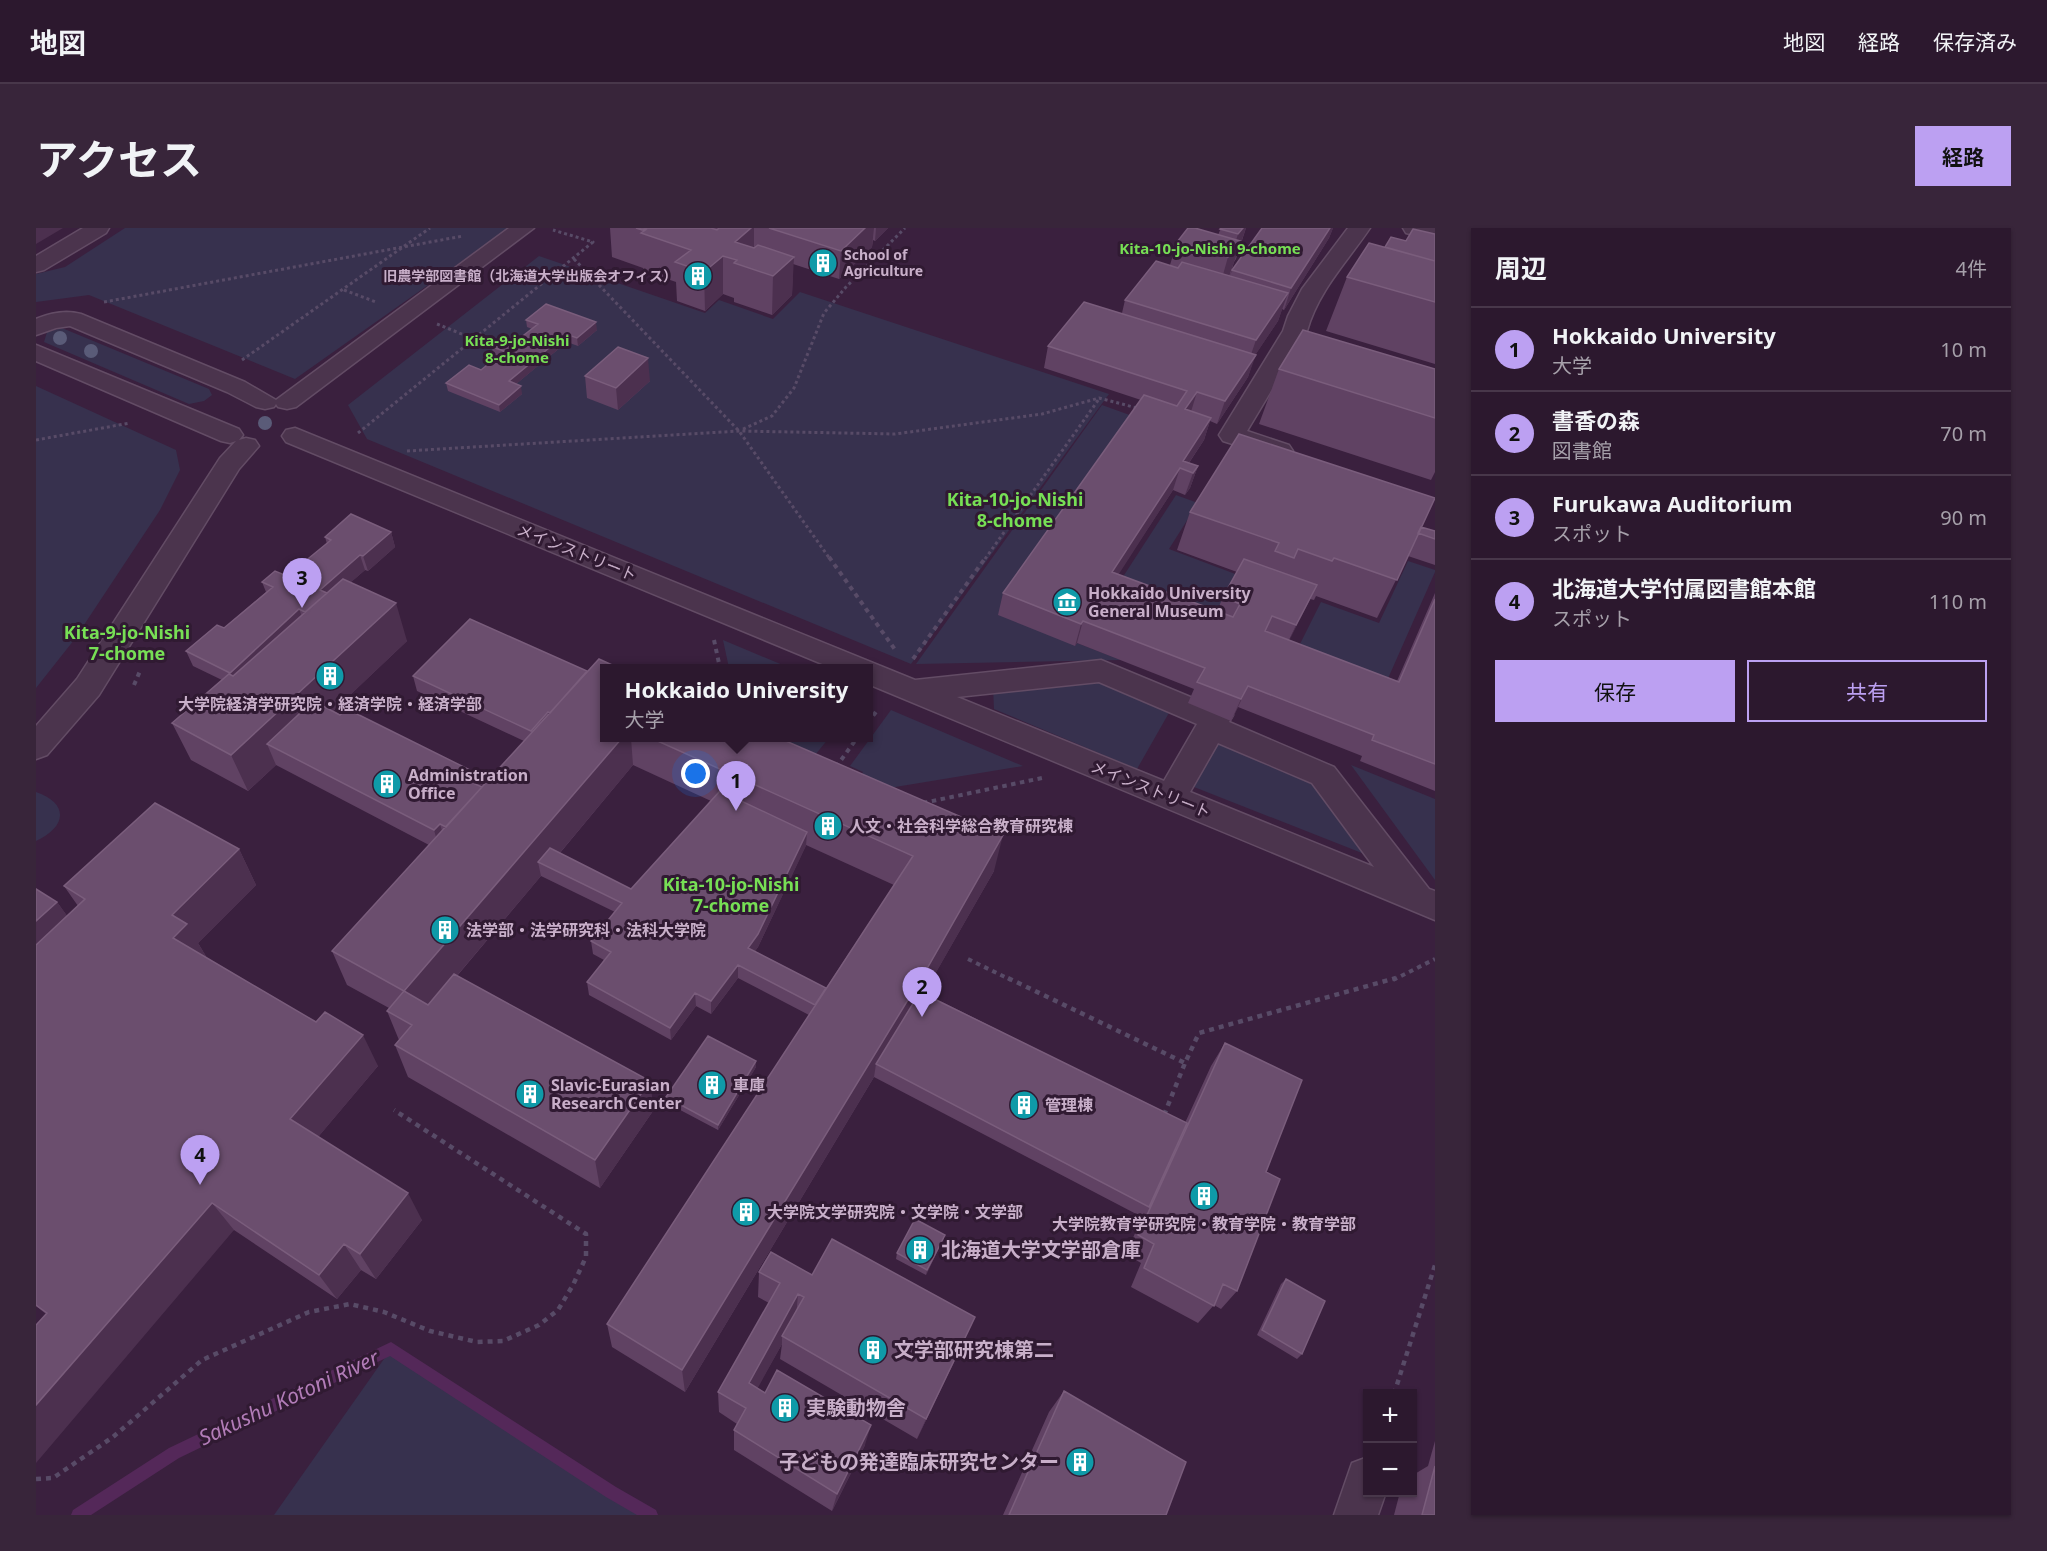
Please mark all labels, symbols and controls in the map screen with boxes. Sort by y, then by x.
text: 地図 [30,23,86,61]
text: 地図 [1783,28,1825,56]
text: 経路 [1858,28,1900,56]
text: 保存済み [1933,28,2017,56]
button: 経路 [1915,126,2011,186]
text: アクセス [36,130,202,187]
district label: Kita-10-jo-Nishi 9-chome [1119,238,1301,258]
place label: School of Agriculture [844,245,923,280]
building icon: School of Agriculture [807,247,839,279]
text: 周辺 [1495,250,1547,286]
text: 4件 [1956,255,1987,282]
building icon: 旧農学部図書館（北海道大学出版会オフィス） [682,260,714,292]
place label: 旧農学部図書館（北海道大学出版会オフィス） [383,266,677,285]
text: Hokkaido University [1552,320,1776,350]
district label: Kita-9-jo-Nishi 8-chome [464,330,570,367]
text: 1 [1509,336,1520,363]
text: 10 m [1940,336,1987,363]
text: 大学 [1552,352,1592,379]
text: 書香の森 [1552,405,1640,435]
text: 2 [1509,420,1520,447]
text: 70 m [1940,420,1987,447]
text: 図書館 [1552,437,1612,464]
district label: Kita-10-jo-Nishi 8-chome [947,487,1083,532]
text: Furukawa Auditorium [1552,488,1793,518]
text: 3 [1509,504,1520,531]
text: 90 m [1940,504,1987,531]
street label: メインストリート [514,518,640,586]
text: スポット [1552,520,1632,547]
pin: 3 [282,558,322,608]
text: 北海道大学付属図書館本館 [1552,573,1816,603]
place label: Hokkaido University General Museum [1088,582,1252,622]
museum icon: Hokkaido University General Museum [1051,586,1083,618]
text: 4 [1509,588,1520,615]
text: 110 m [1929,588,1987,615]
text: スポット [1552,605,1632,632]
district label: Kita-9-jo-Nishi 7-chome [64,620,190,665]
building icon: 大学院経済学研究院・経済学院・経済学部 [314,660,346,692]
button: 保存 [1495,660,1735,722]
button: 共有 [1747,660,1987,722]
popup [600,664,873,742]
text: Hokkaido University [625,674,848,704]
place label: 大学院経済学研究院・経済学院・経済学部 [178,693,482,715]
text: 大学 [625,706,665,733]
street label: メインストリート [1088,755,1214,823]
your location [681,759,710,788]
pin: 1 [716,762,756,811]
place label: Administration Office [408,764,528,804]
building icon: Administration Office [371,768,403,800]
building icon: 人文・社会科学総合教育研究棟 [812,810,844,842]
place label: 人文・社会科学総合教育研究棟 [849,815,1073,837]
district label: Kita-10-jo-Nishi 7-chome [663,872,799,917]
building icon: 法学部・法学研究科・法科大学院 [429,914,461,946]
place label: 法学部・法学研究科・法科大学院 [466,919,706,941]
pin: 2 [902,968,942,1017]
building icon: 車庫 [696,1069,728,1101]
place label: Slavic-Eurasian Research Center [551,1074,682,1114]
place label: 車庫 [733,1074,765,1096]
building icon: Slavic-Eurasian Research Center [514,1078,546,1110]
building icon: 管理棟 [1008,1089,1040,1121]
place label: 管理棟 [1045,1094,1093,1116]
pin: 4 [180,1136,220,1185]
building icon: 大学院教育学研究院・教育学院・教育学部 [1188,1180,1220,1212]
building icon: 大学院文学研究院・文学院・文学部 [730,1196,762,1228]
place label: 大学院文学研究院・文学院・文学部 [767,1201,1023,1223]
place label: 大学院教育学研究院・教育学院・教育学部 [1052,1213,1356,1235]
building icon: 北海道大学文学部倉庫 [904,1234,936,1266]
place label: 北海道大学文学部倉庫 [941,1236,1141,1263]
building icon: 文学部研究棟第二 [857,1334,889,1366]
place label: 文学部研究棟第二 [894,1336,1054,1363]
water label: Sakushu Kotoni River [194,1342,385,1451]
map controls [1363,1389,1417,1497]
button: + [1363,1389,1417,1443]
building icon: 実験動物舎 [769,1392,801,1424]
place label: 実験動物舎 [806,1394,906,1421]
button: − [1363,1443,1417,1497]
building icon: 子どもの発達臨床研究センター [1064,1446,1096,1478]
place label: 子どもの発達臨床研究センター [779,1448,1059,1475]

